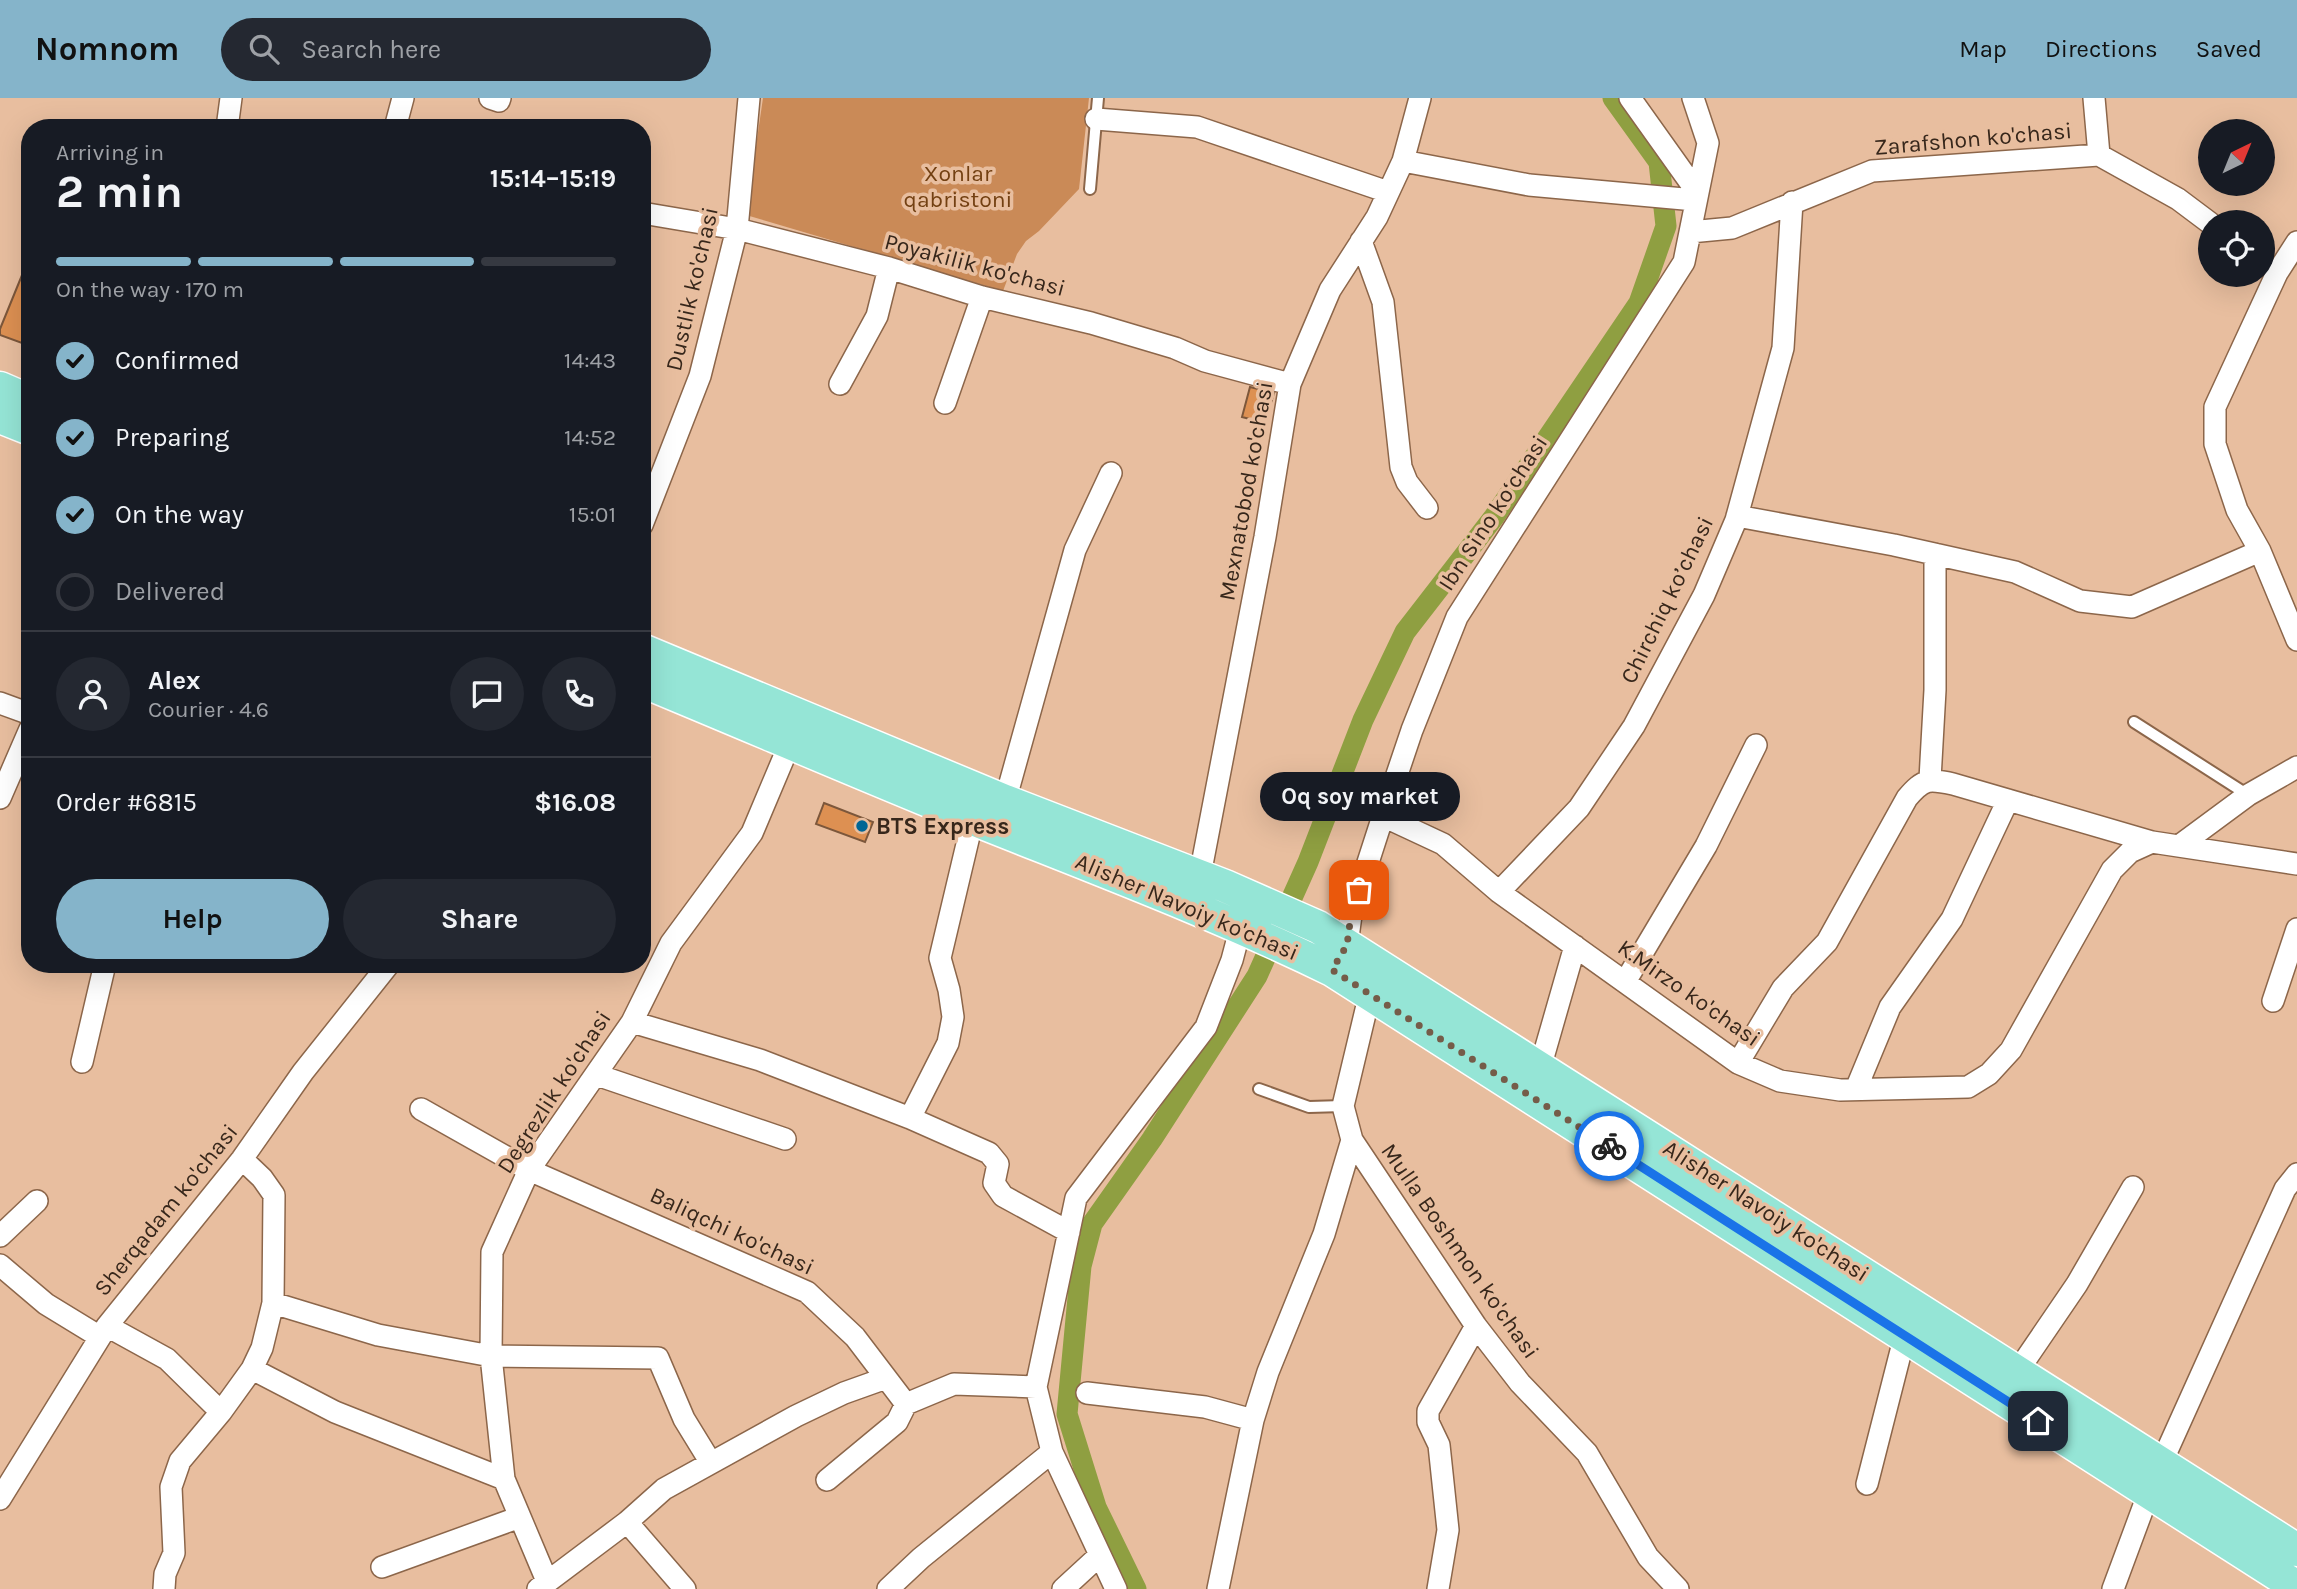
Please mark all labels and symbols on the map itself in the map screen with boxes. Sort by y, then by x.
street label: Zarafshon ko'chasi [1873,117,2073,161]
north arrow [2198,119,2275,196]
park label: Xonlar qabristoni [904,160,1012,213]
street label: Dustlik ko'chasi [660,204,724,374]
street label: Poyakilik ko'chasi [882,228,1068,302]
street label: Mexnatobod ko'chasi [1213,379,1279,603]
street label: Ibn Sino ko‘chasi [1433,430,1553,596]
street label: Chirchiq ko’chasi [1615,512,1719,688]
callout: Oq soy market [1259,771,1459,820]
place label: BTS Express [876,813,1009,840]
marker: BTS Express [854,818,870,834]
street label: Alisher Navoiy ko'chasi [1071,848,1303,966]
pin [1329,860,1389,920]
street label: K.Mirzo ko'chasi [1613,934,1765,1052]
street label: Degrezlik ko'chasi [491,1006,617,1178]
courier [1574,1111,1644,1181]
street label: Sherqadam ko'chasi [88,1119,244,1301]
street label: Alisher Navoiy ko'chasi [1658,1134,1874,1288]
street label: Mulla Boshmon ko'chasi [1375,1138,1545,1364]
street label: Baliqchi ko'chasi [646,1181,818,1281]
pin [2008,1391,2068,1451]

